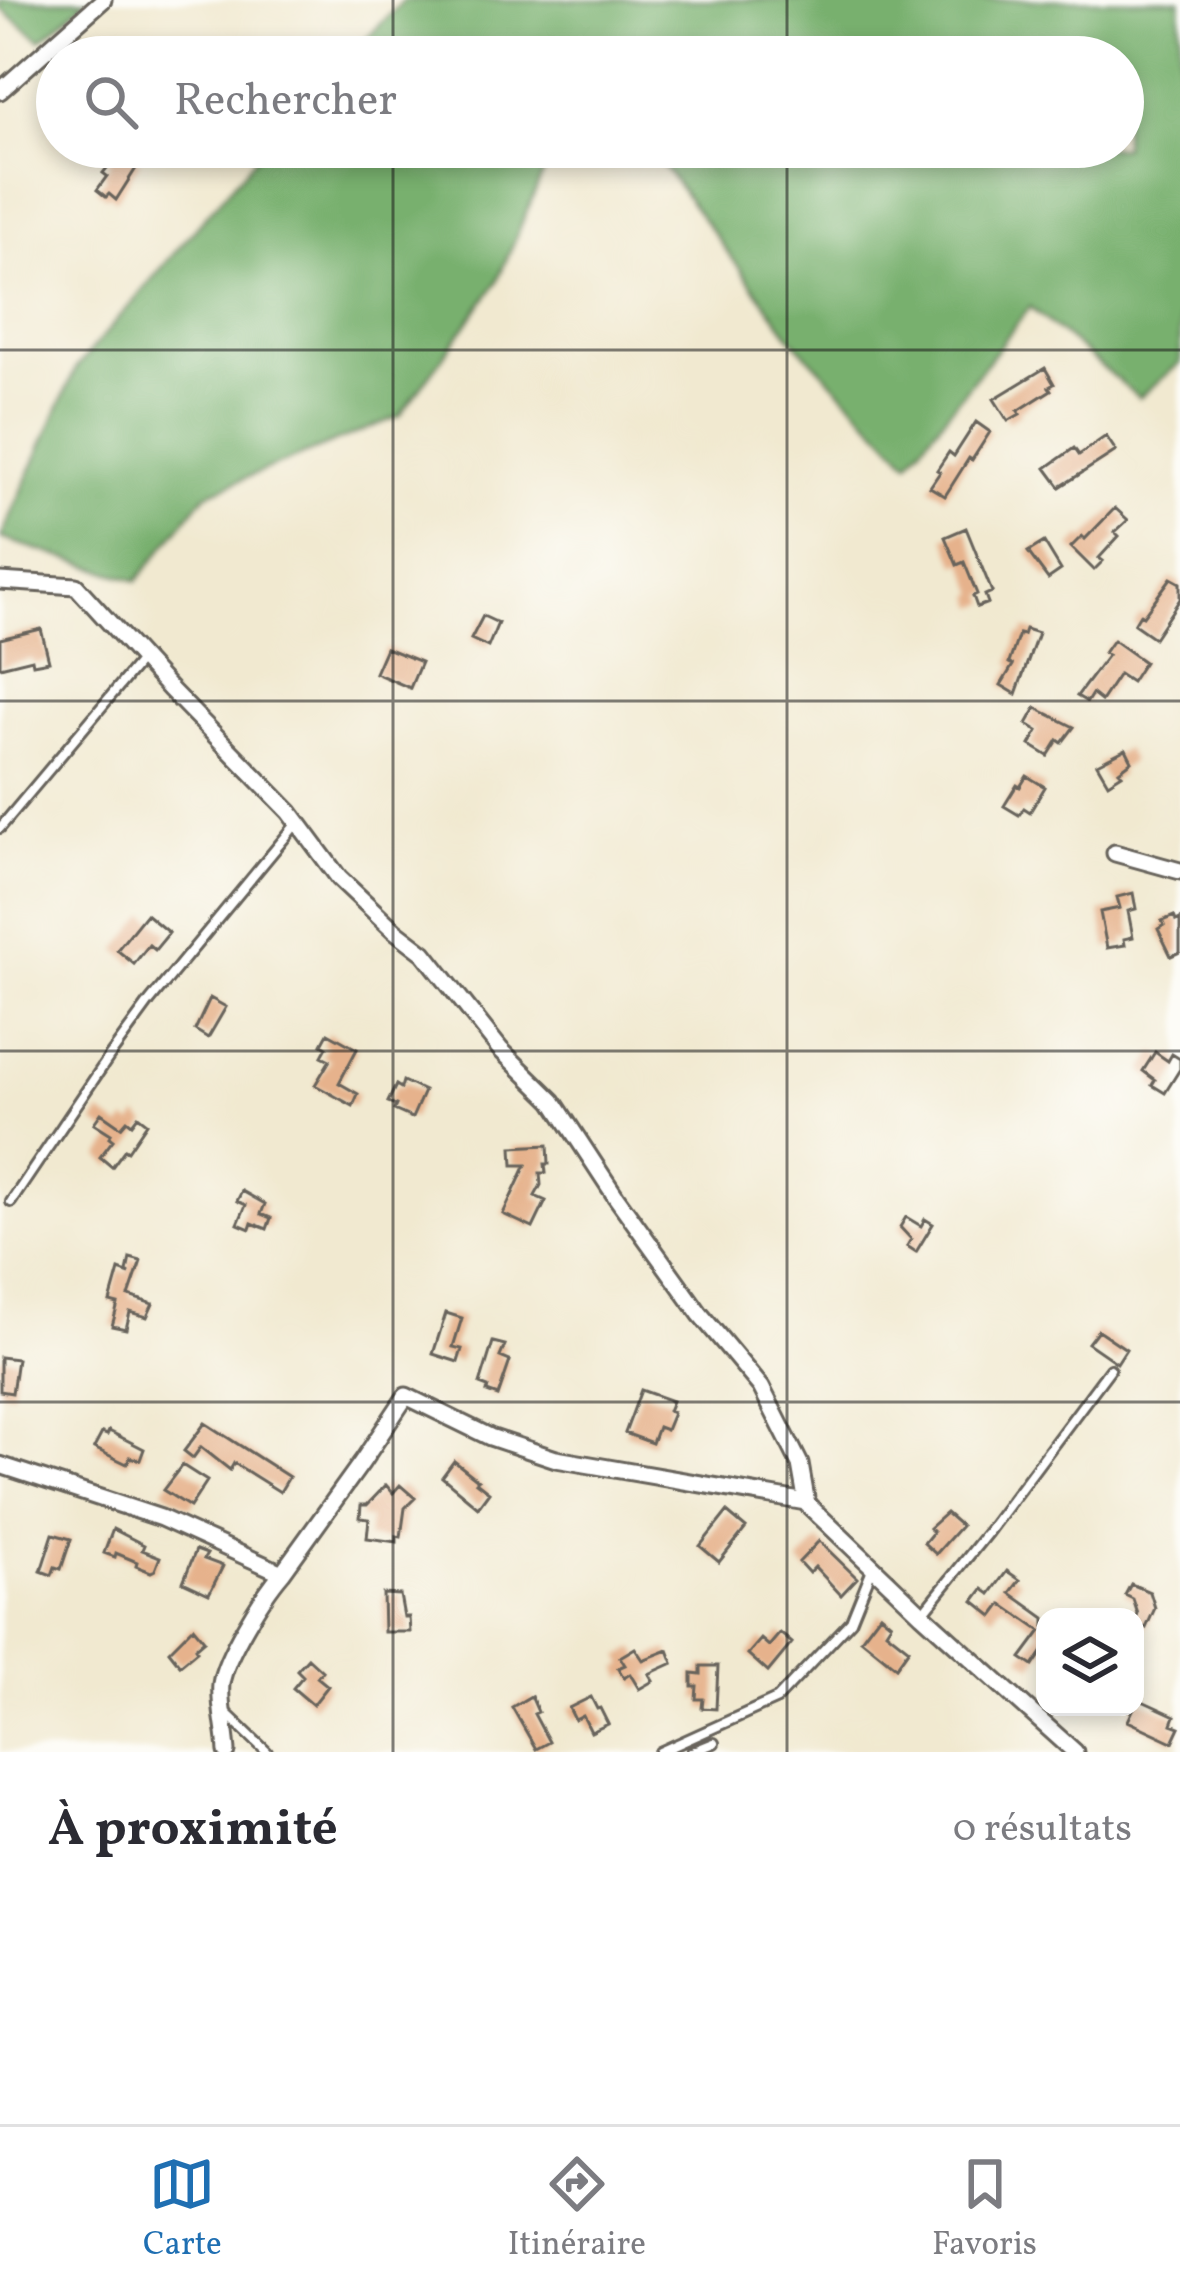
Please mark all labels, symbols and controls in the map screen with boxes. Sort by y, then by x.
search box [36,36,1144,168]
icon: search [78,69,144,135]
text: Rechercher [174,71,397,134]
map controls [1036,1608,1144,1716]
button: layers [1036,1608,1144,1716]
text: À proximité [48,1795,338,1866]
text: 0 résultats [953,1803,1132,1857]
tab: Carte [143,2151,222,2269]
tab: Itinéraire [508,2151,646,2269]
tab: Favoris [932,2151,1037,2269]

